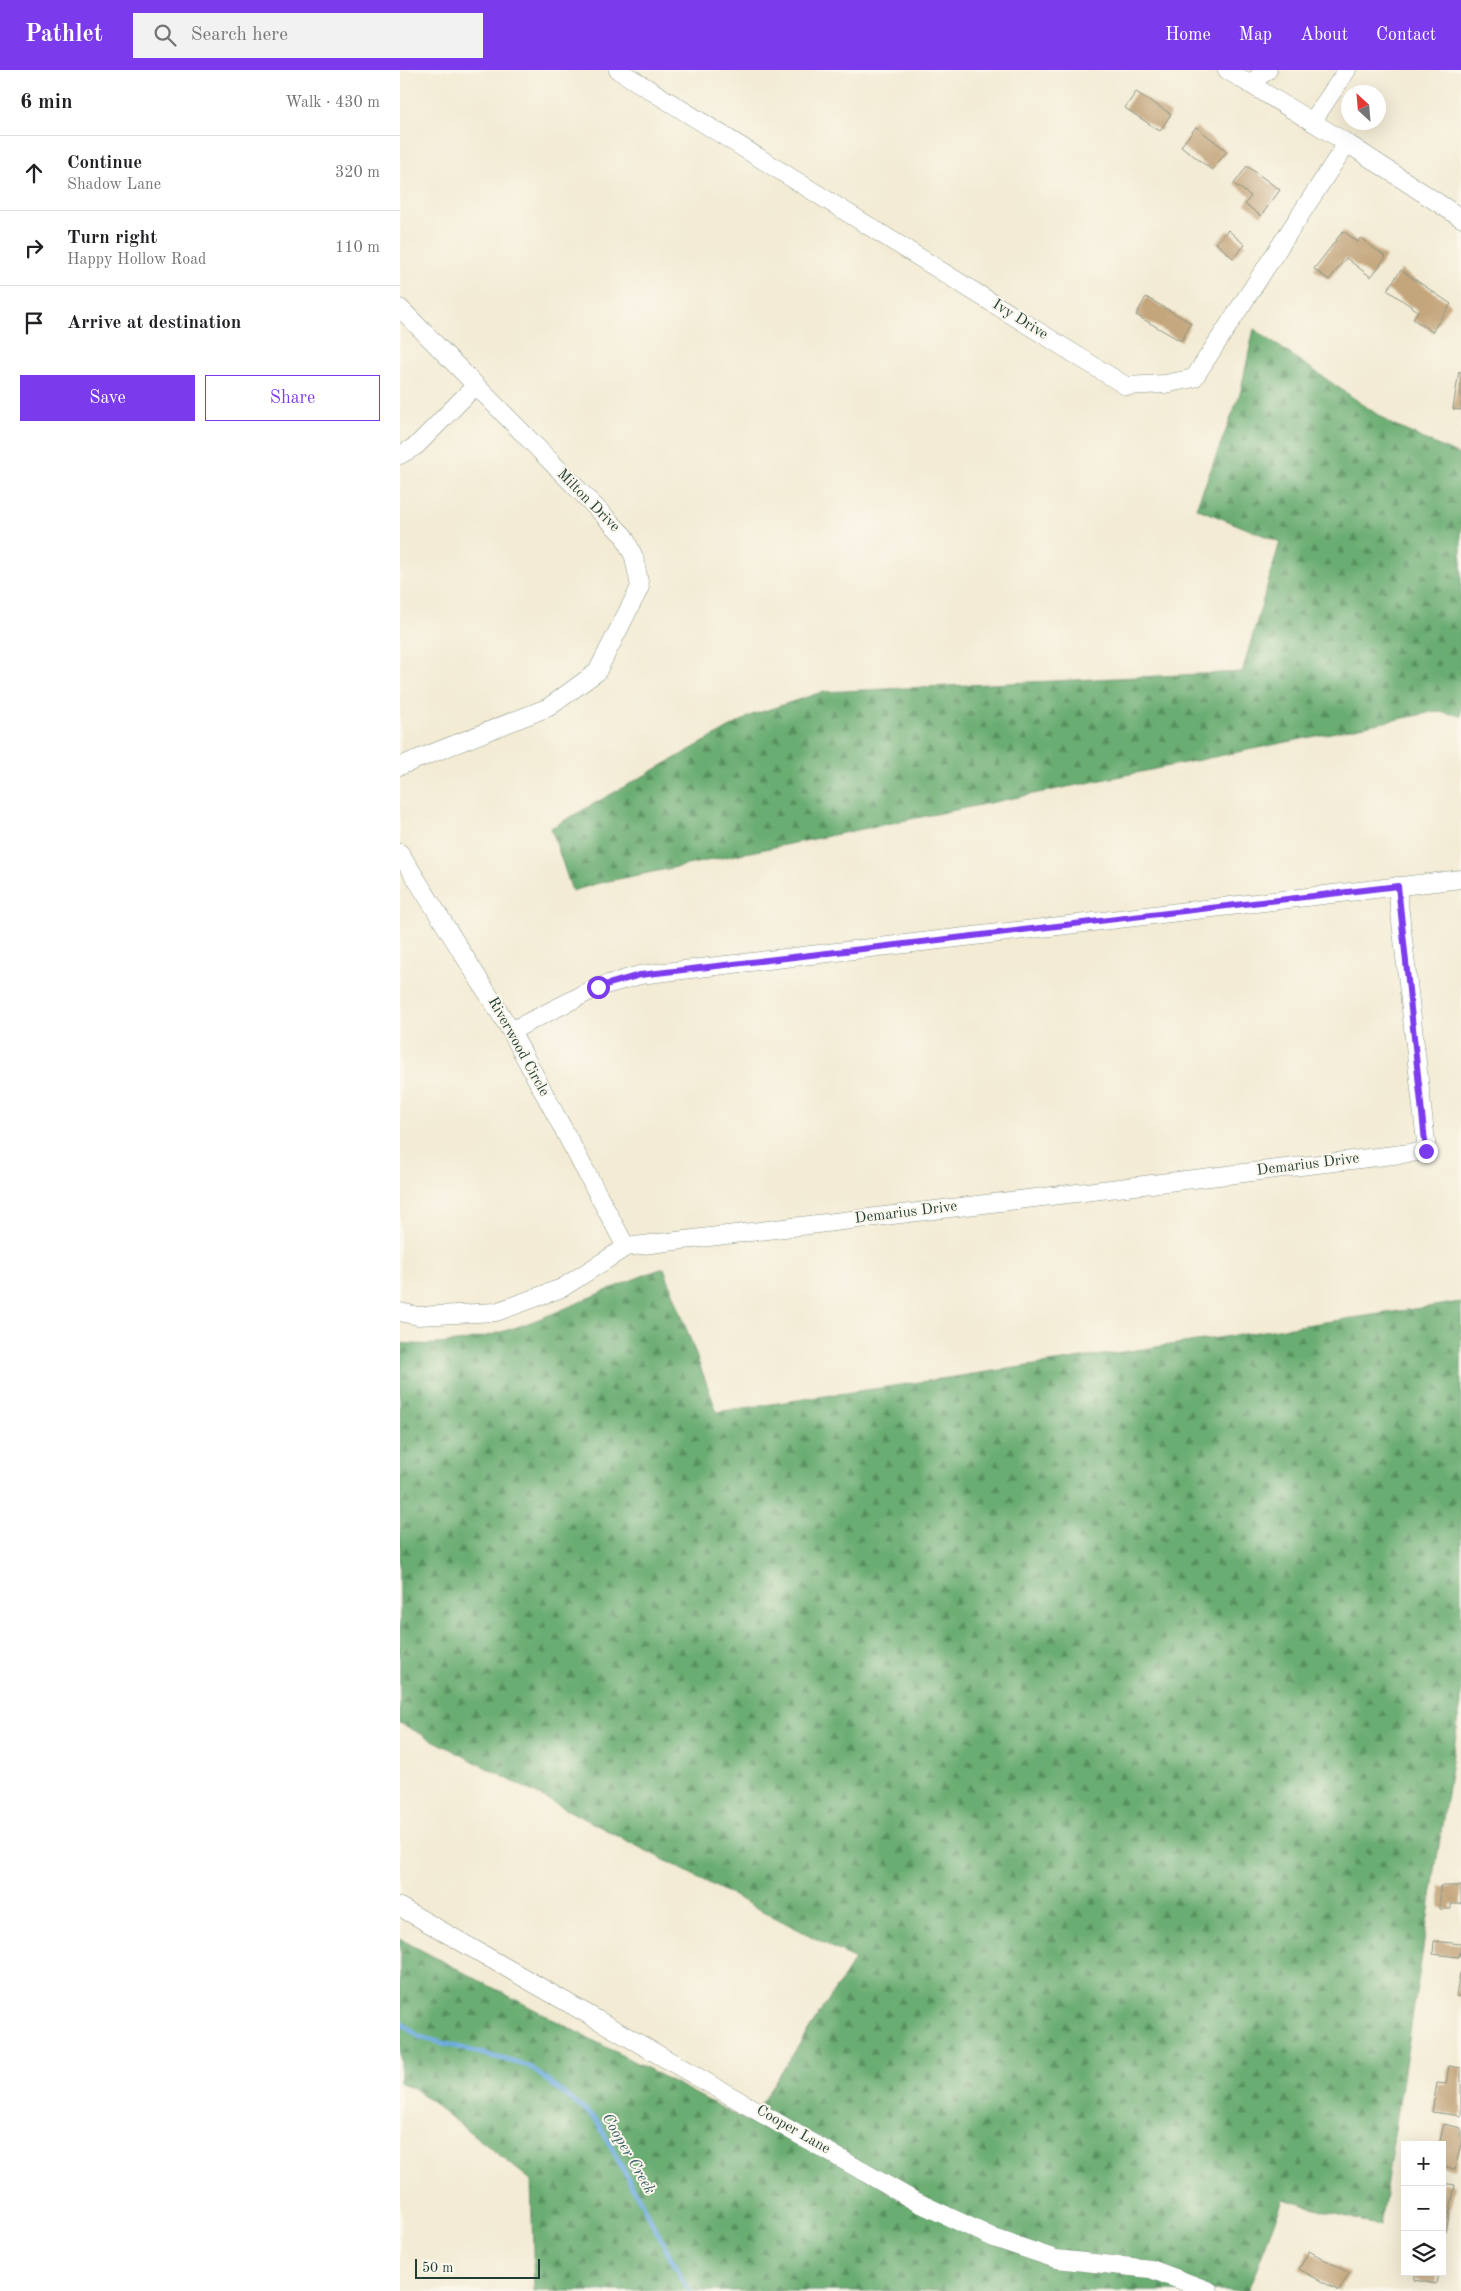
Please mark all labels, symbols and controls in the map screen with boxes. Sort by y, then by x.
search box [133,13,483,58]
icon: search [151,21,179,49]
text: Pathlet [25,23,103,47]
text: Search here [191,26,288,45]
text: Home [1165,26,1211,44]
text: Map [1239,26,1272,44]
text: About [1300,26,1348,44]
text: Contact [1376,26,1436,44]
north arrow [1341,85,1386,130]
text: 6 min [20,92,73,113]
text: Walk · 430 m [285,95,380,111]
text: Continue [67,154,142,173]
icon: ahead [20,159,48,187]
text: 320 m [335,165,380,181]
text: Shadow Lane [67,177,161,193]
text: Turn right [67,229,157,248]
icon: right [20,234,48,262]
text: 110 m [335,240,380,256]
text: Happy Hollow Road [67,252,206,268]
street label: Ivy Drive [990,297,1050,343]
icon: arrive [20,309,48,337]
text: Arrive at destination [67,314,241,333]
button: Save [20,375,195,421]
button: Share [205,375,380,421]
street label: Milton Drive [554,467,622,535]
route start [587,976,610,999]
street label: Riverwood Circle [485,995,551,1099]
route end [1415,1140,1438,1163]
street label: Demarius Drive [1256,1151,1360,1179]
street label: Demarius Drive [854,1199,958,1227]
street label: Cooper Lane [754,2103,833,2157]
water label: Cooper Creek [598,2111,658,2197]
map controls [1401,2141,1446,2276]
button: + [1401,2141,1446,2186]
button: − [1401,2186,1446,2231]
button: layers [1401,2231,1446,2276]
scale bar [415,2256,540,2279]
text: 50 m [422,2261,453,2275]

